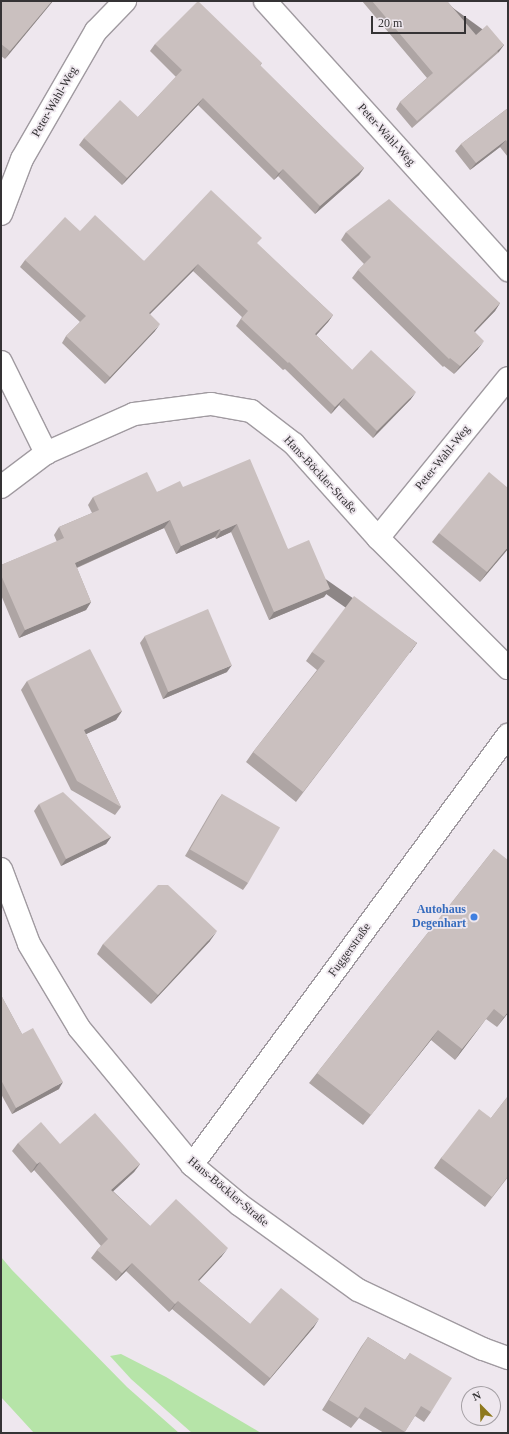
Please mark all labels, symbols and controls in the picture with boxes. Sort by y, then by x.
scale bar [373,8,468,34]
text: 20 m [378,16,402,30]
street label: Peter-Wahl-Weg [29,64,81,140]
street label: Peter-Wahl-Weg [354,101,418,169]
street label: Peter-Wahl-Weg [413,423,473,493]
street label: Hans-Böckler-Straße [280,433,360,517]
place label: Autohaus Degenhart [412,903,466,931]
marker: Autohaus Degenhart [469,912,479,922]
street label: Fuggerstraße [326,920,374,980]
street label: Hans-Böckler-Straße [185,1154,271,1230]
north arrow [461,1386,501,1426]
text: N [471,1389,483,1403]

